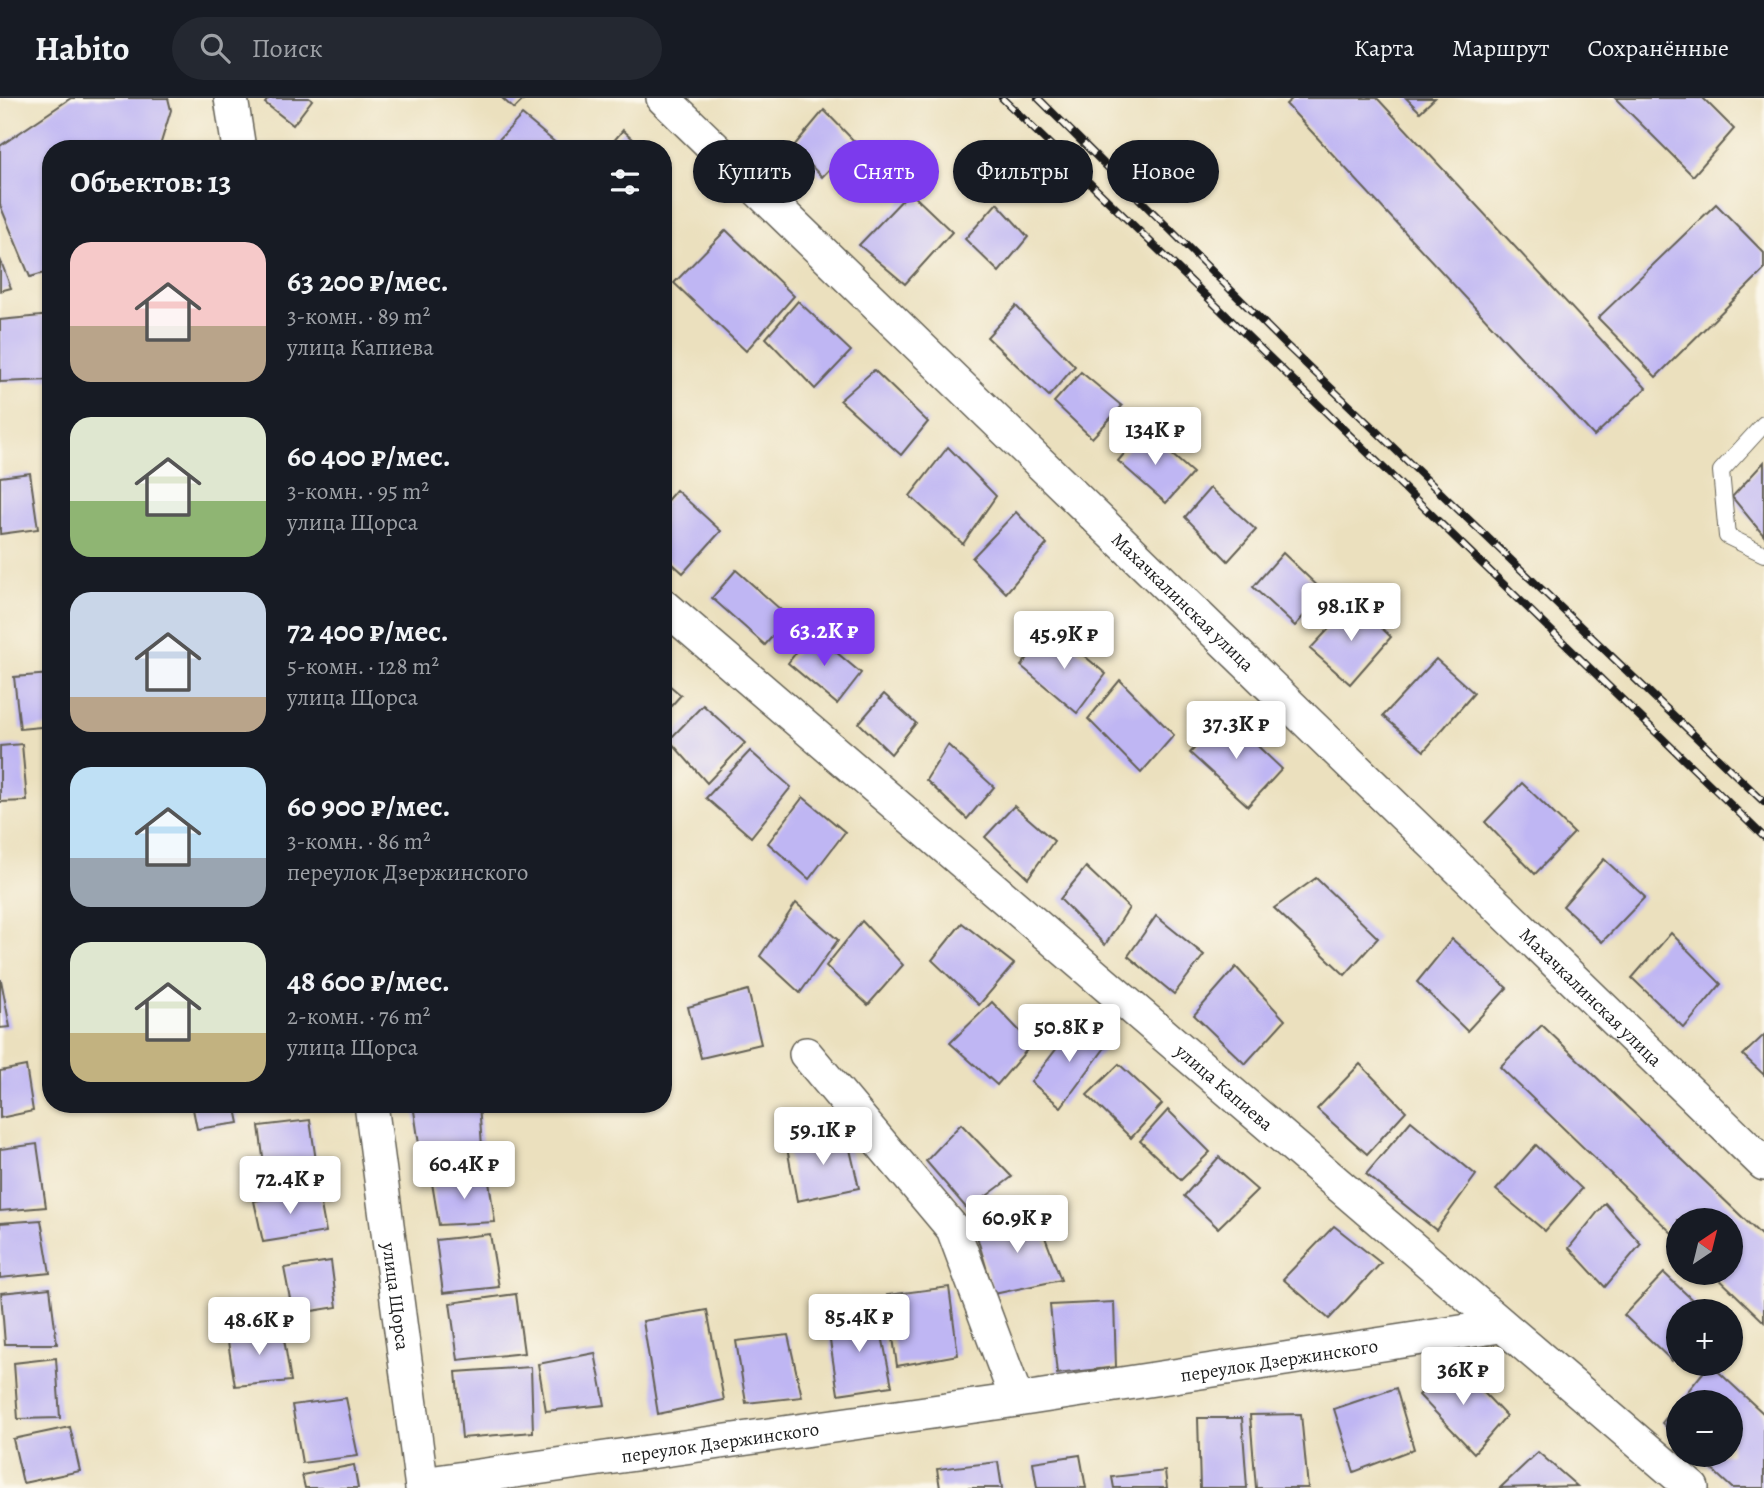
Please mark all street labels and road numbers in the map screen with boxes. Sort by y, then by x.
street label: Махачкалинская улица [1105,527,1260,678]
street label: Махачкалинская улица [1513,922,1668,1073]
street label: улица Капиева [1169,1038,1279,1137]
street label: улица Щорса [375,1240,416,1352]
street label: переулок Дзержинского [1179,1333,1380,1389]
street label: переулок Дзержинского [620,1416,821,1470]

